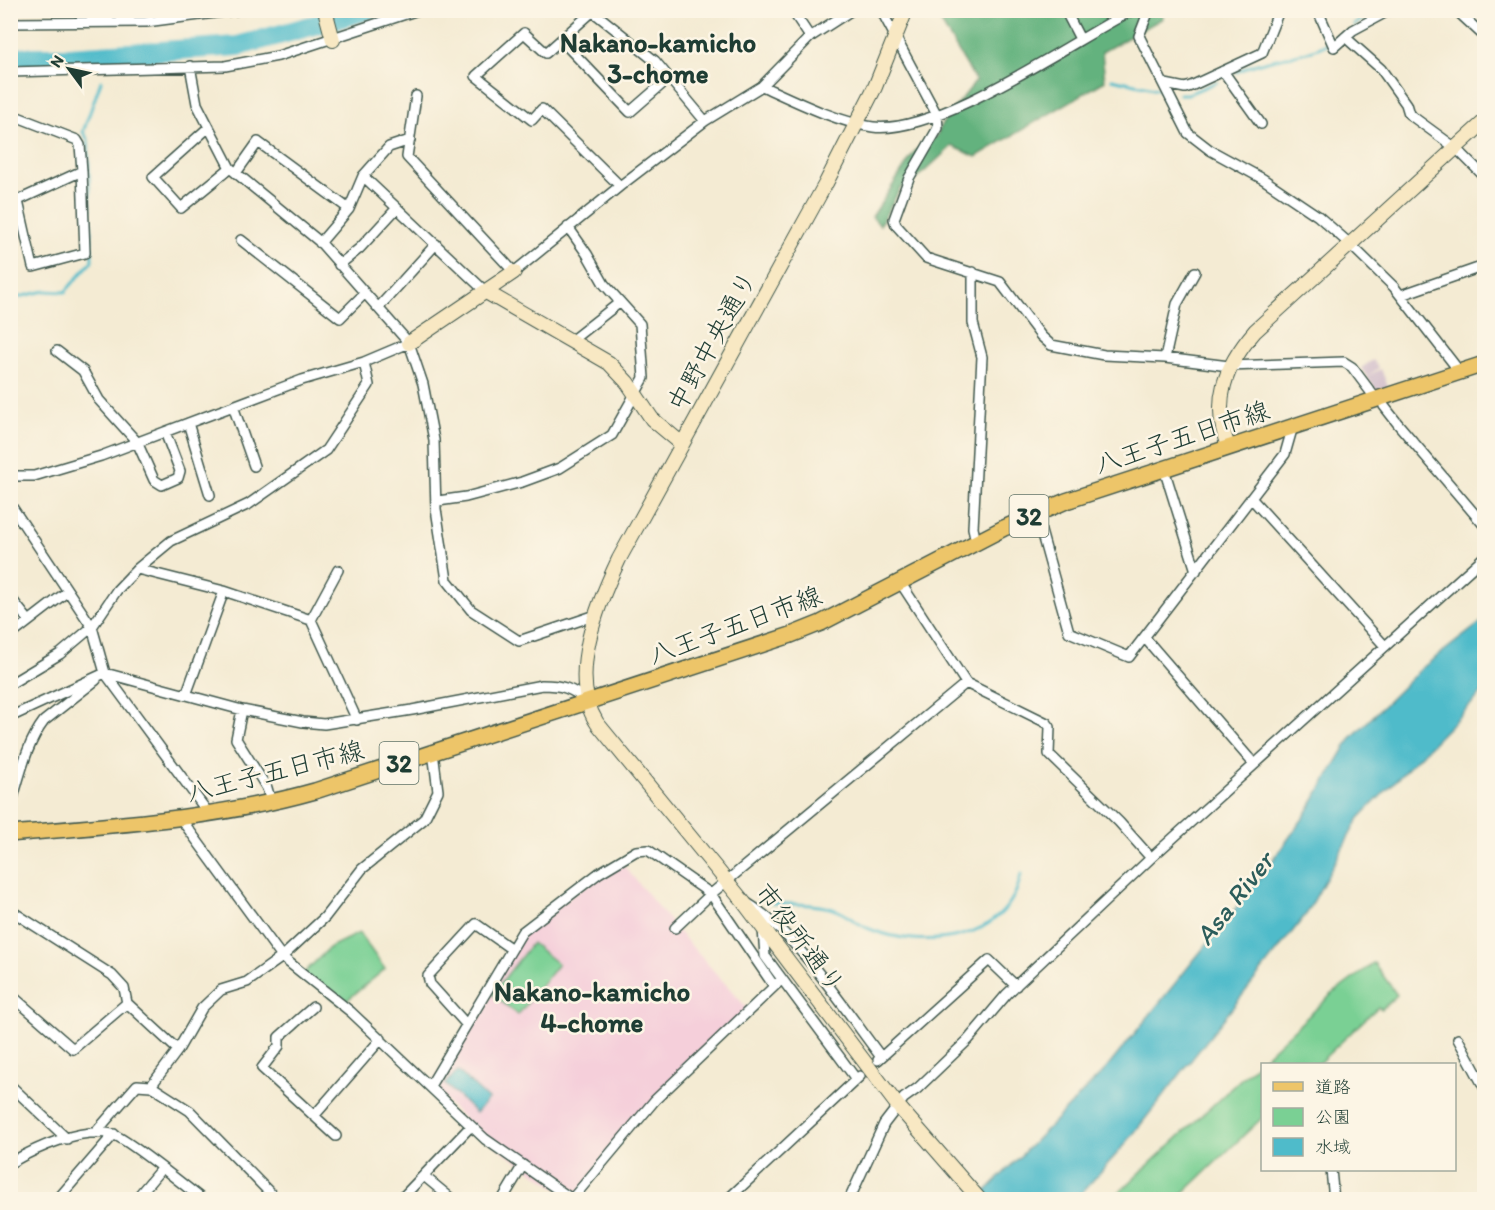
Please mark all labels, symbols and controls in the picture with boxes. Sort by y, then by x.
district label: Nakano-kamicho 3-chome [560,26,757,90]
north arrow [39,39,99,99]
text: N [46,51,68,71]
street label: 中野中央通り [660,265,764,417]
street label: 八王子五日市線 [1091,394,1273,480]
road number: 32 [1010,495,1048,537]
street label: 八王子五日市線 [644,579,826,671]
street label: 八王子五日市線 [183,733,367,809]
road number: 32 [380,742,418,784]
water label: Asa River [1187,842,1283,951]
street label: 市役所通り [748,876,852,1000]
district label: Nakano-kamicho 4-chome [494,975,691,1039]
legend [1261,1063,1456,1171]
text: 道路 [1315,1076,1351,1098]
text: 公園 [1315,1106,1351,1128]
text: 水域 [1315,1136,1351,1158]

